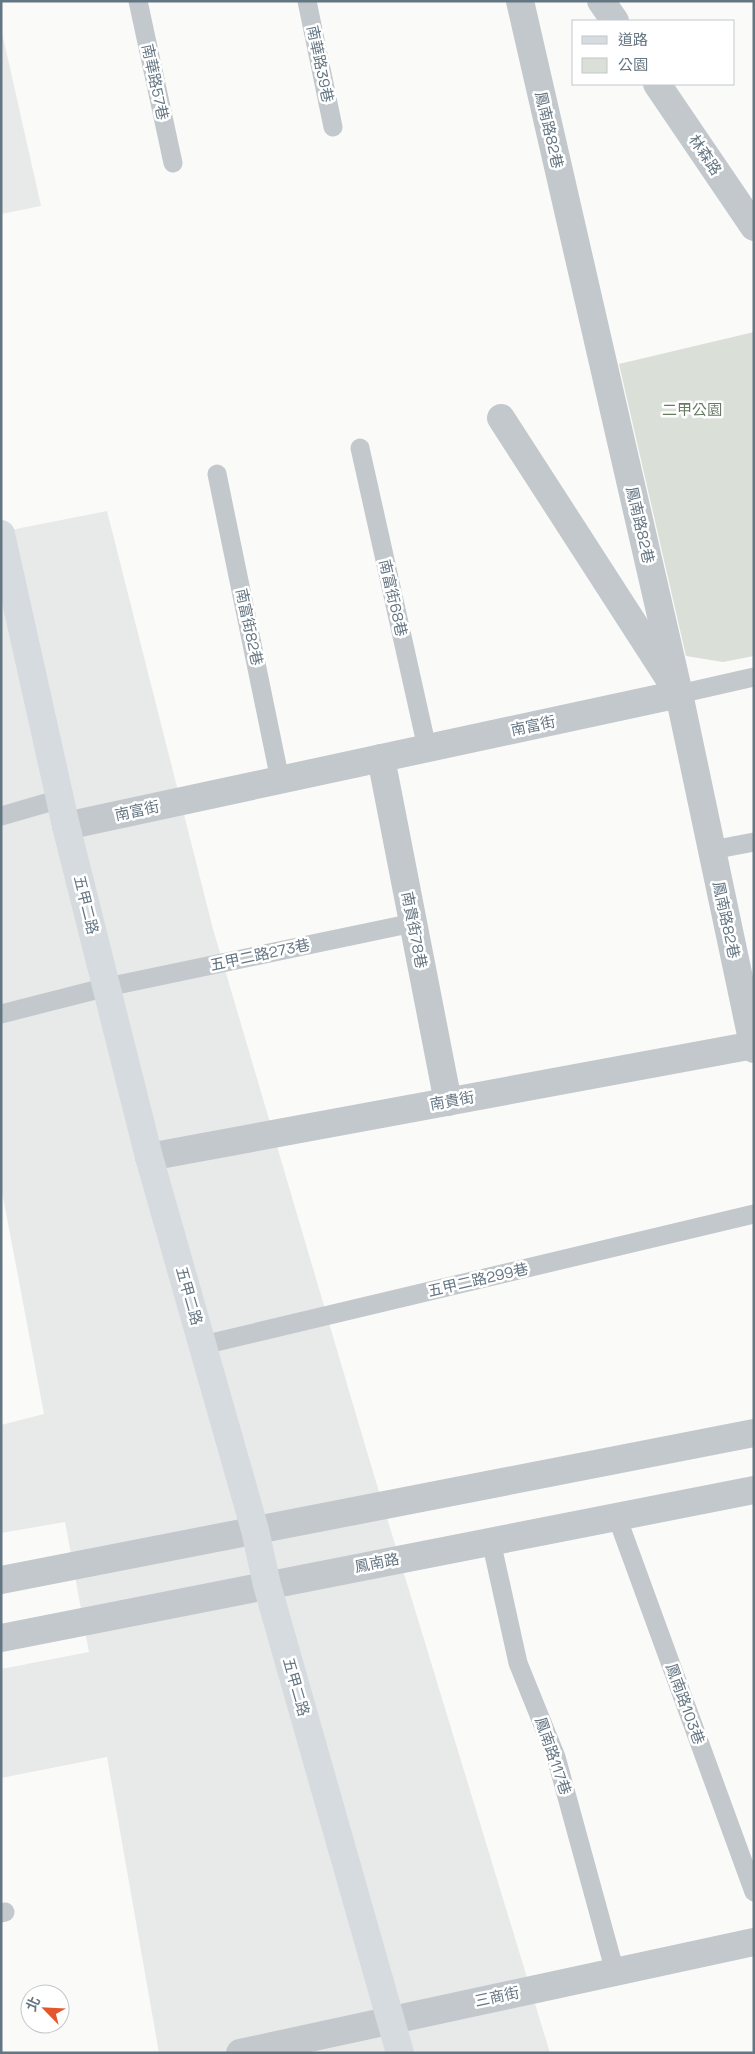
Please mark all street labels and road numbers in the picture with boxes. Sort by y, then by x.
street label: 南華路39巷 [303,24,338,104]
street label: 南華路57巷 [138,42,173,122]
street label: 鳳南路82巷 [531,90,568,170]
street label: 林森路 [685,131,726,179]
street label: 鳳南路82巷 [622,485,659,565]
street label: 南富街68巷 [375,557,412,638]
street label: 南富街82巷 [232,587,267,667]
street label: 南富街 [509,712,557,739]
street label: 南富街 [113,797,161,824]
street label: 五甲二路 [70,873,103,936]
street label: 鳳南路82巷 [709,880,744,960]
street label: 南貴街78巷 [398,890,431,970]
street label: 五甲二路273巷 [208,935,311,974]
street label: 南貴街 [428,1087,476,1114]
street label: 五甲二路299巷 [426,1259,530,1300]
street label: 五甲二路 [172,1264,207,1327]
street label: 鳳南路 [353,1549,401,1576]
street label: 五甲二路 [279,1655,314,1718]
street label: 鳳南路103巷 [662,1661,709,1747]
street label: 鳳南路117巷 [531,1714,576,1797]
street label: 三商街 [473,1983,521,2010]

